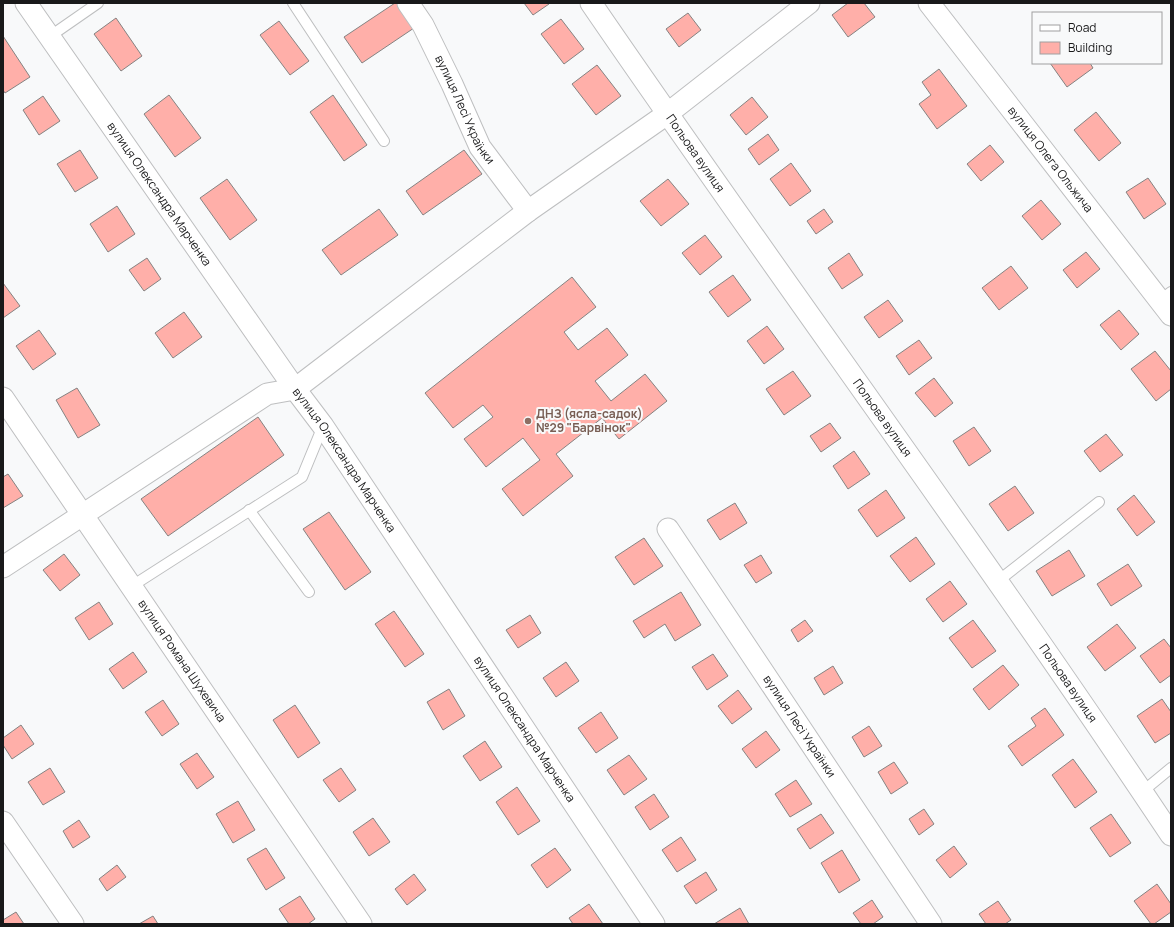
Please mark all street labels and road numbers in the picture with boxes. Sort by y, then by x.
street label: вулиця Лесі Українки [431,52,499,167]
street label: вулиця Олега Ольжича [1004,102,1097,216]
street label: Польова вулиця [662,111,729,196]
street label: вулиця Олександра Марченка [103,118,216,269]
street label: Польова вулиця [849,375,916,460]
street label: вулиця Олександра Марченка [289,384,400,535]
street label: вулиця Романа Шухевича [135,596,230,725]
street label: Польова вулиця [1036,640,1102,726]
street label: вулиця Олександра Марченка [470,653,580,805]
street label: вулиця Лесі Українки [760,671,840,781]

